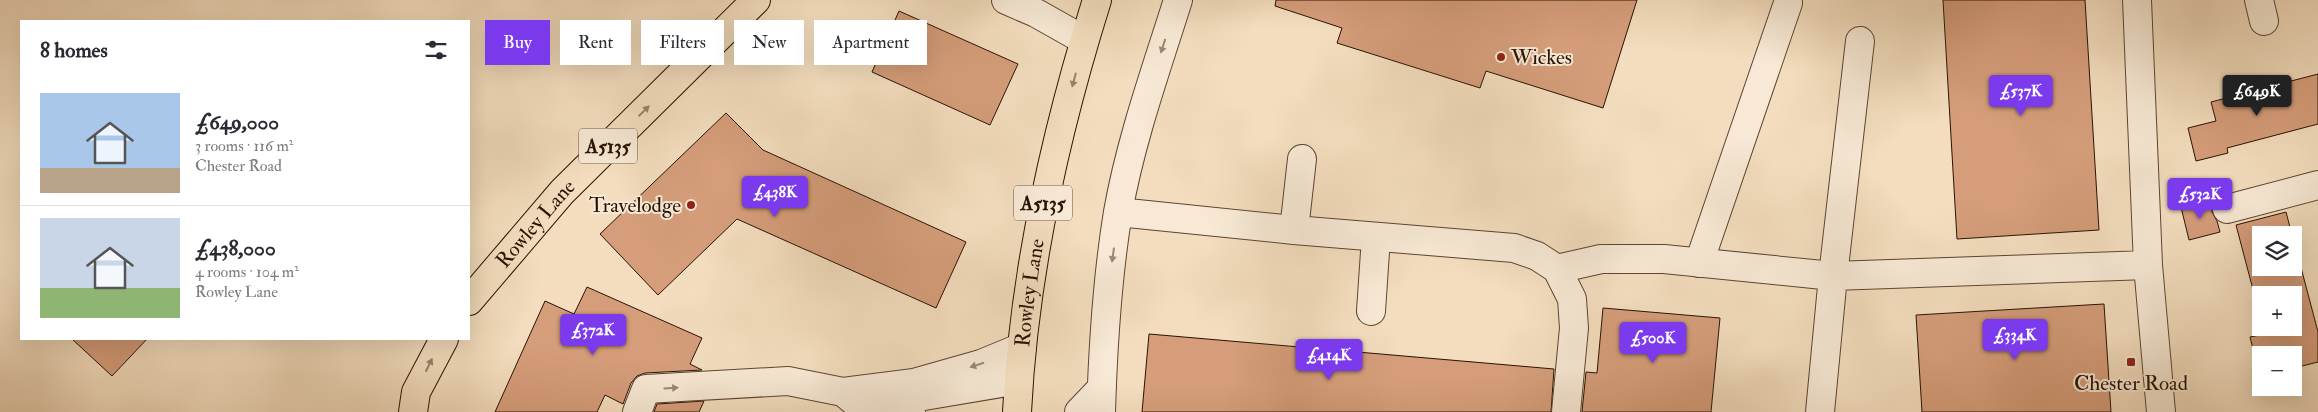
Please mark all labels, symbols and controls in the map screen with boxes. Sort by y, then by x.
chip: Buy [485,20,550,65]
chip: Rent [560,20,631,65]
chip: Filters [641,20,724,65]
chip: New [734,20,804,65]
chip: Apartment [814,20,927,65]
icon: filters [422,36,450,64]
text: 8 homes [40,37,108,64]
one-way arrow [1159,39,1166,54]
place label: Wickes [1510,44,1572,71]
marker: Wickes [1495,51,1507,63]
one-way arrow [1070,73,1078,88]
pin: £537K [1986,74,2056,117]
pin: £649K [2222,74,2292,117]
text: £537K [2000,81,2042,101]
text: £649K [2234,81,2280,101]
one-way arrow [638,105,650,117]
text: £649,000 [195,109,279,136]
icon: home [80,113,140,173]
road number: A5135 [579,128,637,164]
text: 3 rooms · 116 m² [195,136,293,156]
text: Chester Road [195,156,282,176]
street label: Rowley Lane [490,173,581,274]
pin: £438K [740,176,810,218]
pin: £532K [2165,178,2235,220]
text: £438K [753,182,797,202]
text: £532K [2178,184,2222,204]
road number: A5135 [1014,186,1072,220]
place label: Travelodge [589,192,681,219]
marker: Travelodge [685,199,697,211]
map controls [2252,226,2302,396]
button: layers [2252,226,2302,276]
text: £438,000 [195,235,276,262]
street label: Rowley Lane [1009,236,1051,348]
icon: home [80,238,140,298]
one-way arrow [1109,247,1117,263]
text: 4 rooms · 104 m² [195,262,299,282]
text: Rowley Lane [195,282,278,302]
button: + [2252,286,2302,336]
pin: £372K [558,314,628,356]
pin: £334K [1980,318,2050,361]
text: £372K [571,320,615,340]
pin: £500K [1618,322,1688,364]
text: £334K [1994,325,2036,345]
text: £500K [1630,328,1676,348]
pin: £414K [1294,338,1364,381]
text: £414K [1307,345,1351,365]
button: − [2252,346,2302,396]
marker: Chester Road [2125,356,2137,368]
one-way arrow [425,358,433,372]
one-way arrow [969,361,984,369]
place label: Chester Road [2074,370,2189,397]
one-way arrow [663,384,679,392]

